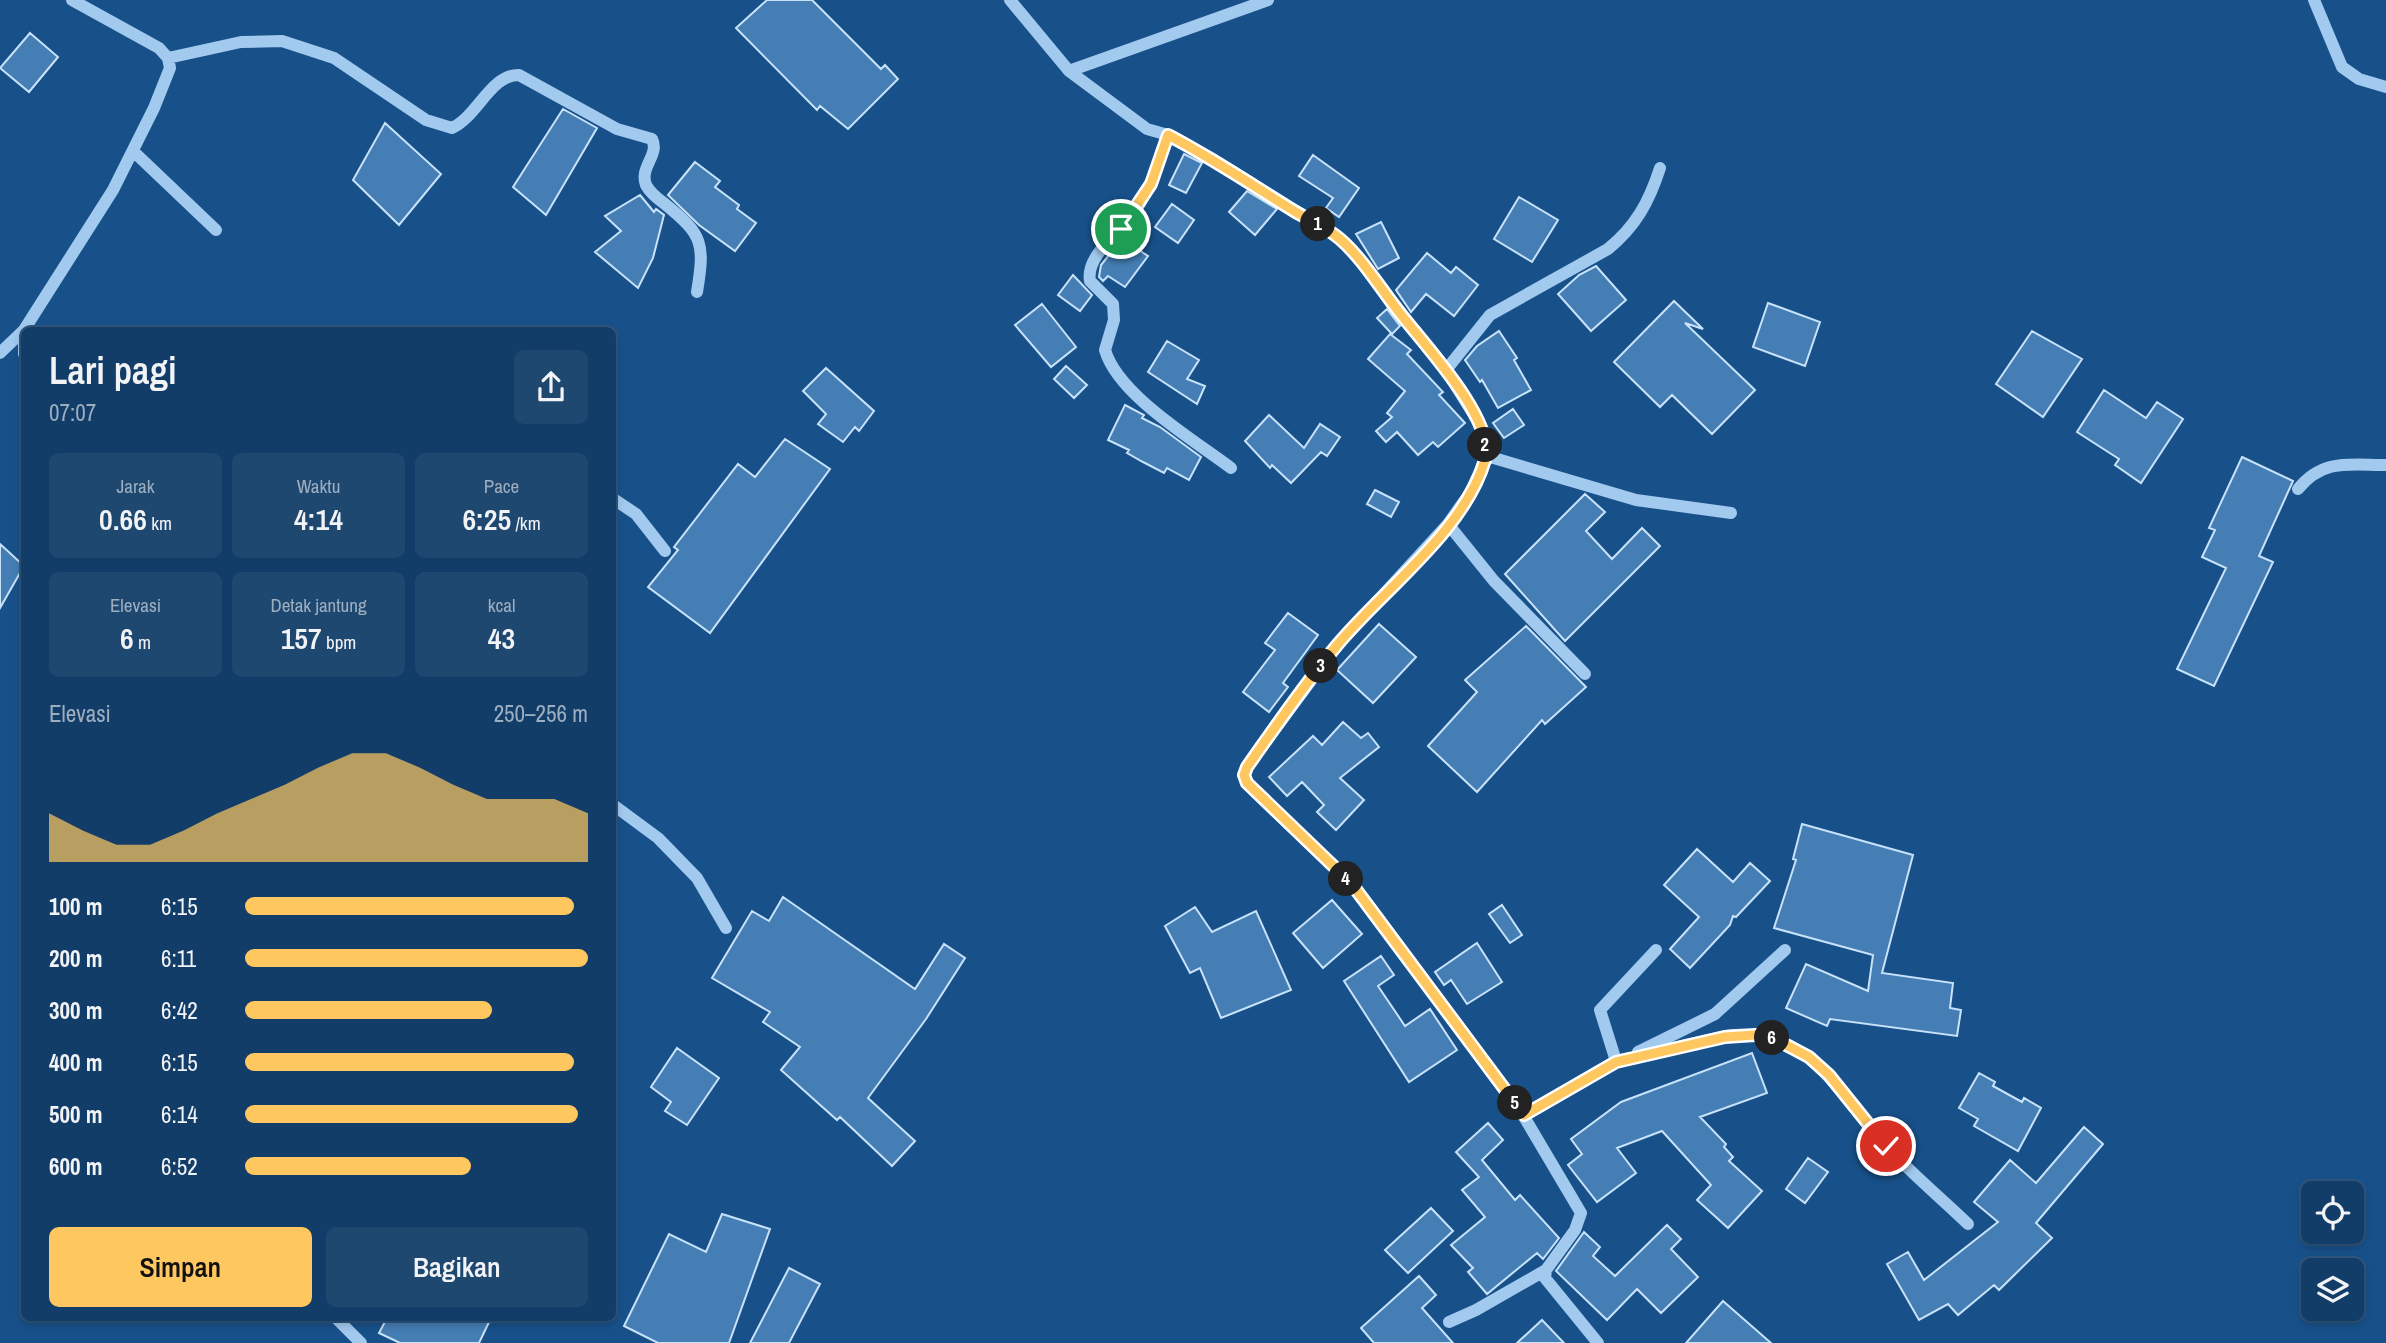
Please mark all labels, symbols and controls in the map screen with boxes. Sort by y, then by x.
pin [1091,199,1151,259]
pin: 1 [1300,206,1336,242]
icon: arrive [1102,210,1140,248]
text: 1 [1313,210,1322,236]
text: Lari pagi [49,345,177,396]
button: share [514,350,588,424]
text: 07:07 [49,397,96,428]
pin: 2 [1468,428,1502,462]
text: 2 [1480,431,1489,457]
text: Jarak [116,473,155,499]
text: Waktu [297,473,340,499]
text: Pace [484,473,519,499]
text: 0.66 [99,499,147,539]
text: 4:14 [294,499,343,539]
text: 6:25 [462,499,511,539]
text: km [147,510,172,536]
text: /km [511,510,541,536]
text: Elevasi [110,592,161,618]
text: Detak jantung [270,592,367,618]
text: kcal [488,592,515,618]
text: 6 [120,618,134,658]
text: 157 [281,618,322,658]
text: 43 [488,618,515,658]
text: m [134,629,151,655]
text: bpm [322,629,356,655]
pin: 3 [1304,648,1338,684]
text: 3 [1316,652,1325,678]
text: Elevasi [49,698,111,729]
text: 250–256 m [494,698,588,729]
pin: 4 [1328,862,1364,896]
text: 4 [1341,865,1350,891]
text: 100 m [49,891,102,922]
text: 6:15 [161,891,198,922]
text: 200 m [49,943,102,974]
text: 6:11 [161,943,196,974]
text: 300 m [49,995,102,1026]
text: 6:42 [161,995,198,1026]
pin: 6 [1754,1020,1790,1056]
text: 6 [1767,1024,1776,1050]
text: 400 m [49,1047,102,1078]
text: 6:15 [161,1047,198,1078]
pin: 5 [1498,1086,1532,1120]
text: 5 [1510,1089,1519,1115]
text: 500 m [49,1099,102,1130]
text: 6:14 [161,1099,198,1130]
pin [1856,1116,1916,1176]
icon: check [1867,1127,1905,1165]
text: 600 m [49,1151,102,1182]
text: 6:52 [161,1151,198,1182]
map controls [2301,1181,2364,1321]
button: locate [2301,1181,2364,1244]
button: Simpan [49,1227,312,1307]
button: Bagikan [326,1227,588,1307]
button: layers [2301,1258,2364,1321]

